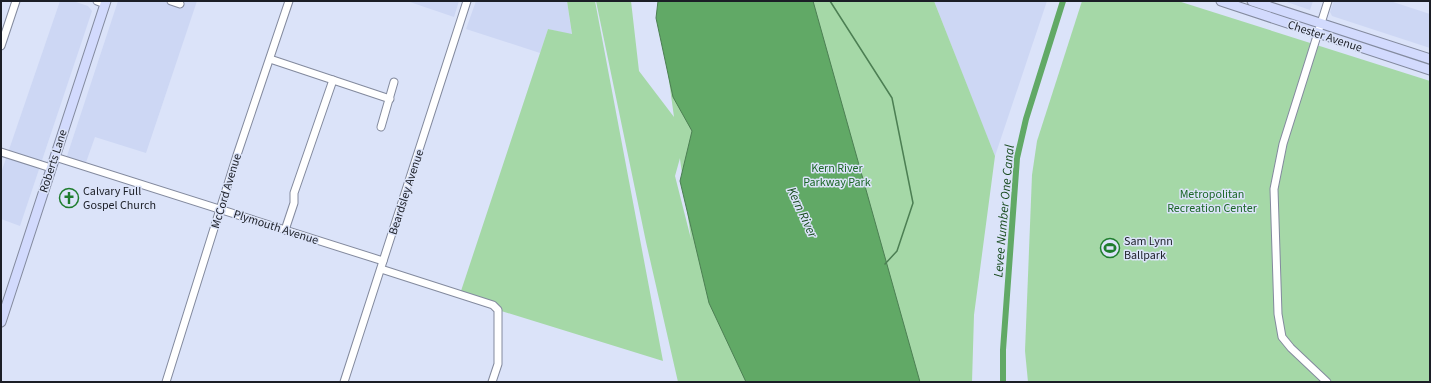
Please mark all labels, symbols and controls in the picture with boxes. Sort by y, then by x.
street label: Chester Avenue [1285,16,1364,57]
street label: Roberts Lane [35,127,72,195]
water label: Levee Number One Canal [989,143,1019,278]
street label: Beardsley Avenue [385,147,428,237]
street label: McCord Avenue [207,151,246,231]
park label: Kern River Parkway Park [803,160,871,191]
place label: Calvary Full Gospel Church [83,183,156,214]
water label: Kern River [783,184,822,241]
park label: Metropolitan Recreation Center [1167,186,1258,217]
church icon: Calvary Full Gospel Church [58,187,80,209]
street label: Plymouth Avenue [231,206,321,249]
place label: Sam Lynn Ballpark [1124,233,1173,264]
sports icon: Sam Lynn Ballpark [1099,237,1121,259]

